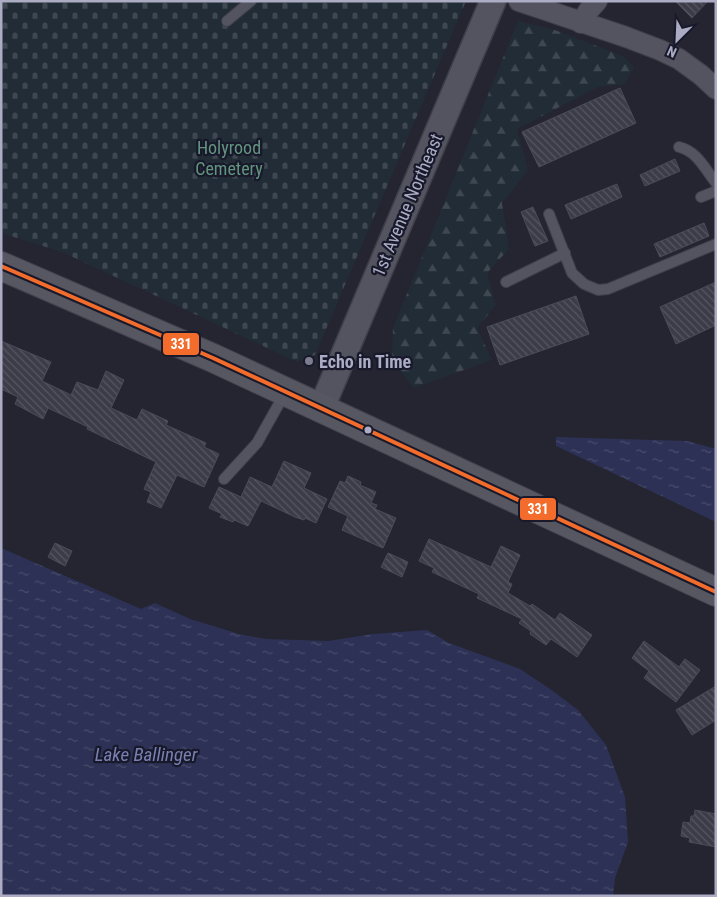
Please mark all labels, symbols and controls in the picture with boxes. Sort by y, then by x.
north arrow [652,15,702,65]
text: N [665,43,679,61]
street label: 1st Avenue Northeast [367,130,447,280]
park label: Holyrood Cemetery [195,137,263,179]
line badge: 331 [162,332,200,356]
text: 331 [170,336,192,352]
place label: Echo in Time [319,351,412,372]
marker: Echo in Time [303,355,315,367]
unlabelled marker [363,425,373,435]
line badge: 331 [519,497,557,521]
text: 331 [527,501,549,517]
water label: Lake Ballinger [95,743,198,766]

